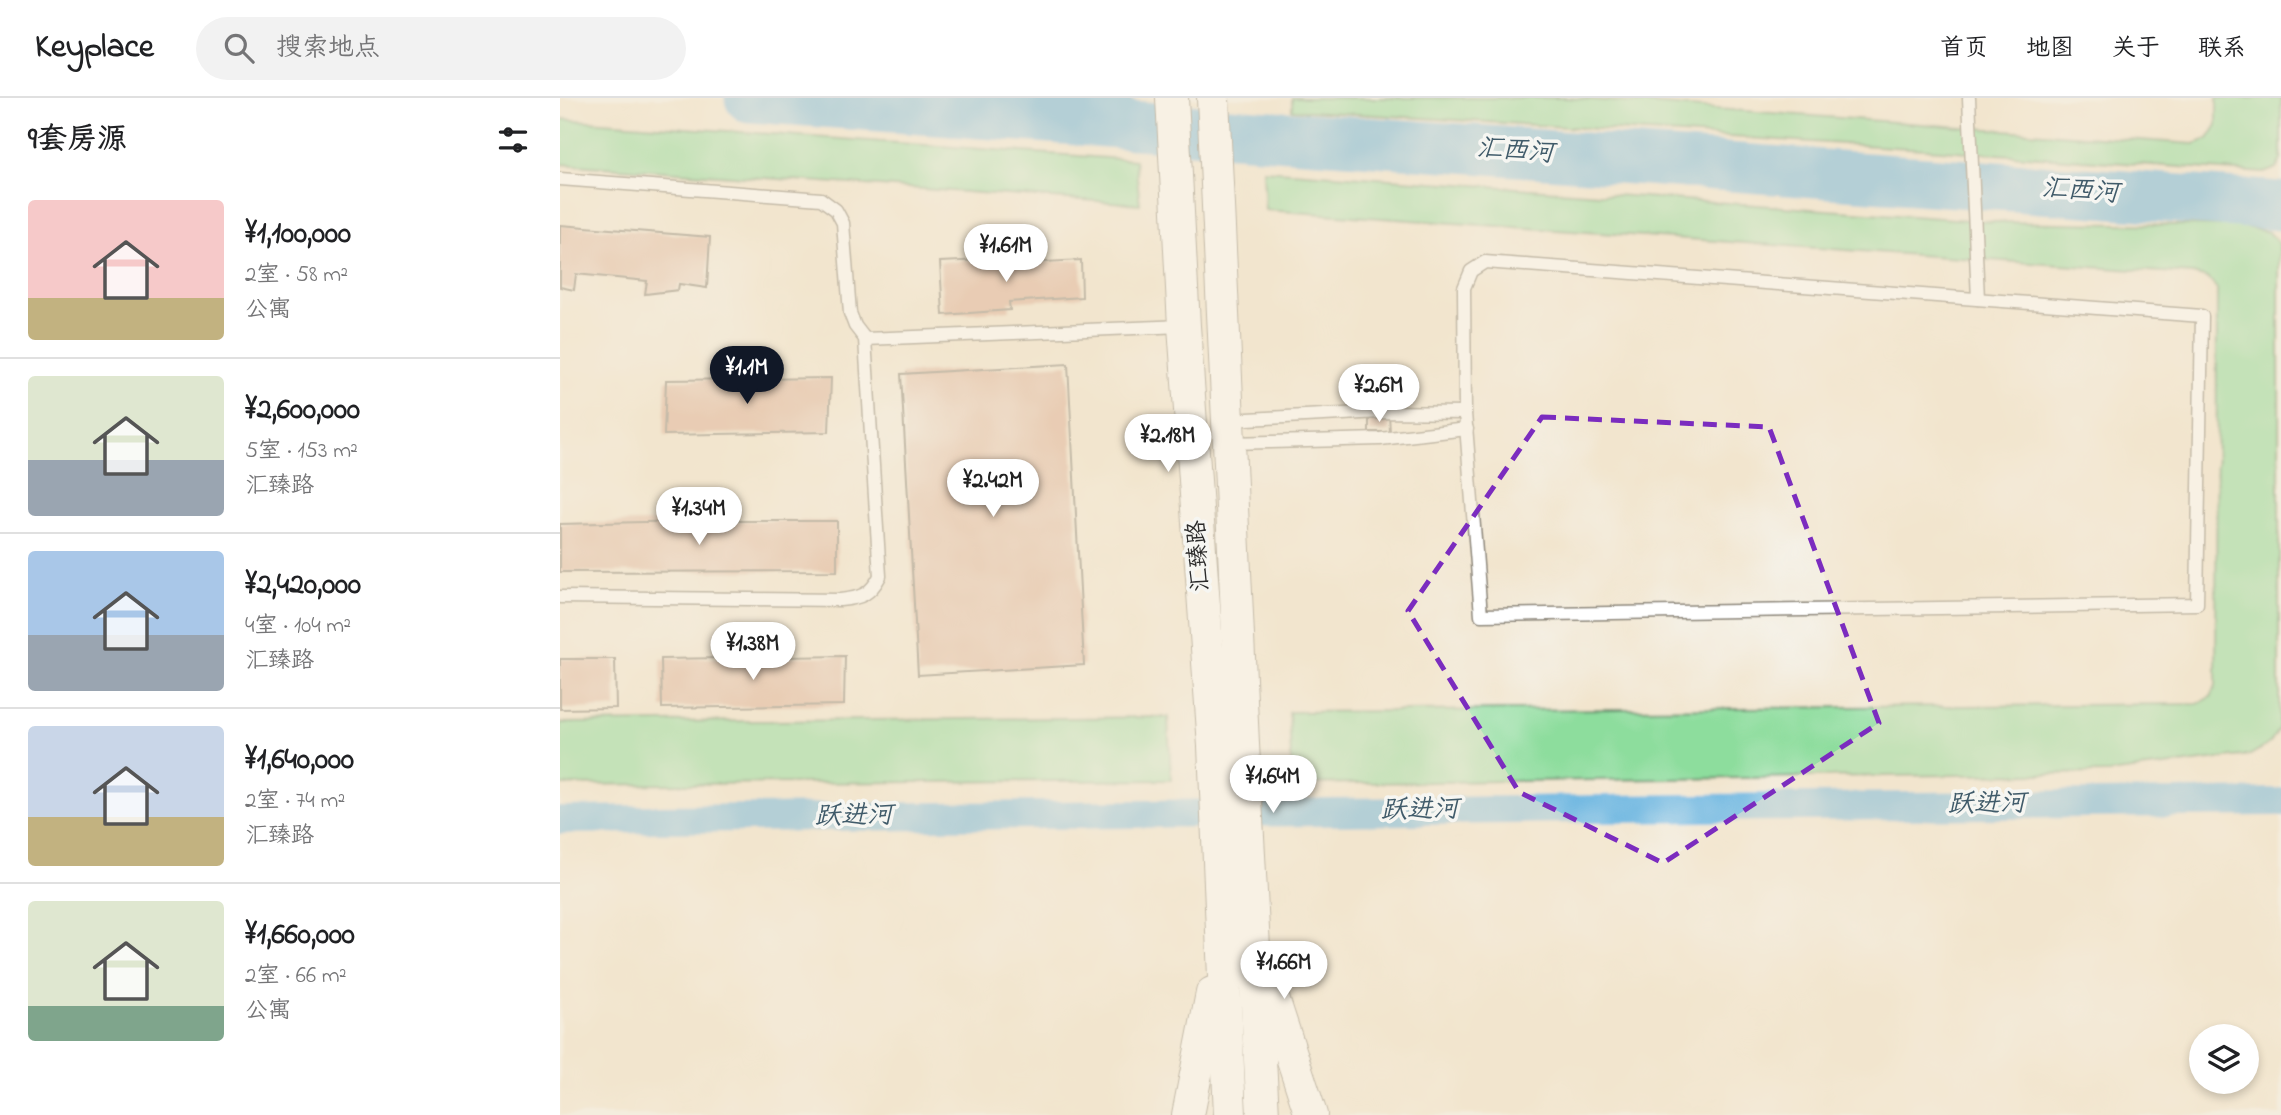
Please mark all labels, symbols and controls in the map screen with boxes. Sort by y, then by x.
search box [196,17,686,80]
text: Keyplace [35,24,154,72]
icon: search [220,29,258,67]
text: 搜索地点 [276,30,380,68]
text: 首页 [1940,32,1988,67]
text: 地图 [2026,32,2074,67]
text: 关于 [2112,32,2160,67]
text: 联系 [2198,32,2246,67]
text: 9套房源 [28,119,127,163]
icon: filters [494,121,532,159]
water label: 汇西河 [1475,130,1559,174]
water label: 汇西河 [2040,170,2124,214]
text: ¥1,100,000 [245,213,351,257]
pin: ¥1.61M [949,225,1063,284]
icon: home [84,228,168,312]
text: ¥1.61M [980,230,1032,263]
text: 2室 · 58 m² [245,259,348,292]
text: 公寓 [245,294,291,327]
pin: ¥1.1M [698,346,796,406]
text: ¥1.1M [726,352,768,385]
pin: ¥2.6M [1330,364,1428,424]
text: ¥2.6M [1354,370,1404,403]
text: ¥2,600,000 [245,389,360,433]
icon: home [84,404,168,488]
pin: ¥2.18M [1111,414,1225,474]
text: ¥2.18M [1141,420,1196,453]
text: 5室 · 153 m² [245,435,358,468]
pin: ¥2.42M [936,460,1050,519]
text: ¥2.42M [963,465,1023,498]
text: 汇臻路 [245,470,314,503]
pin: ¥1.34M [642,488,756,547]
text: ¥1.34M [672,493,726,526]
street label: 汇臻路 [1180,519,1220,593]
text: ¥2,420,000 [245,564,361,608]
icon: home [84,579,168,663]
text: 4室 · 104 m² [245,610,351,643]
pin: ¥1.38M [696,622,810,682]
text: ¥1.38M [726,628,780,661]
text: 汇臻路 [245,645,314,678]
text: ¥1,640,000 [245,739,354,783]
icon: home [84,754,168,838]
pin: ¥1.64M [1216,756,1330,815]
text: ¥1.64M [1246,761,1300,794]
text: 2室 · 74 m² [245,785,345,818]
water label: 跃进河 [1948,785,2030,825]
water label: 跃进河 [1381,791,1463,831]
water label: 跃进河 [815,797,897,837]
text: 汇臻路 [245,820,314,853]
text: ¥1,660,000 [245,914,355,958]
icon: home [84,929,168,1013]
pin: ¥1.66M [1227,942,1341,1001]
text: ¥1.66M [1256,947,1312,980]
text: 2室 · 66 m² [245,960,347,993]
text: 公寓 [245,995,291,1028]
map controls [2189,1024,2259,1094]
button: layers [2189,1024,2259,1094]

